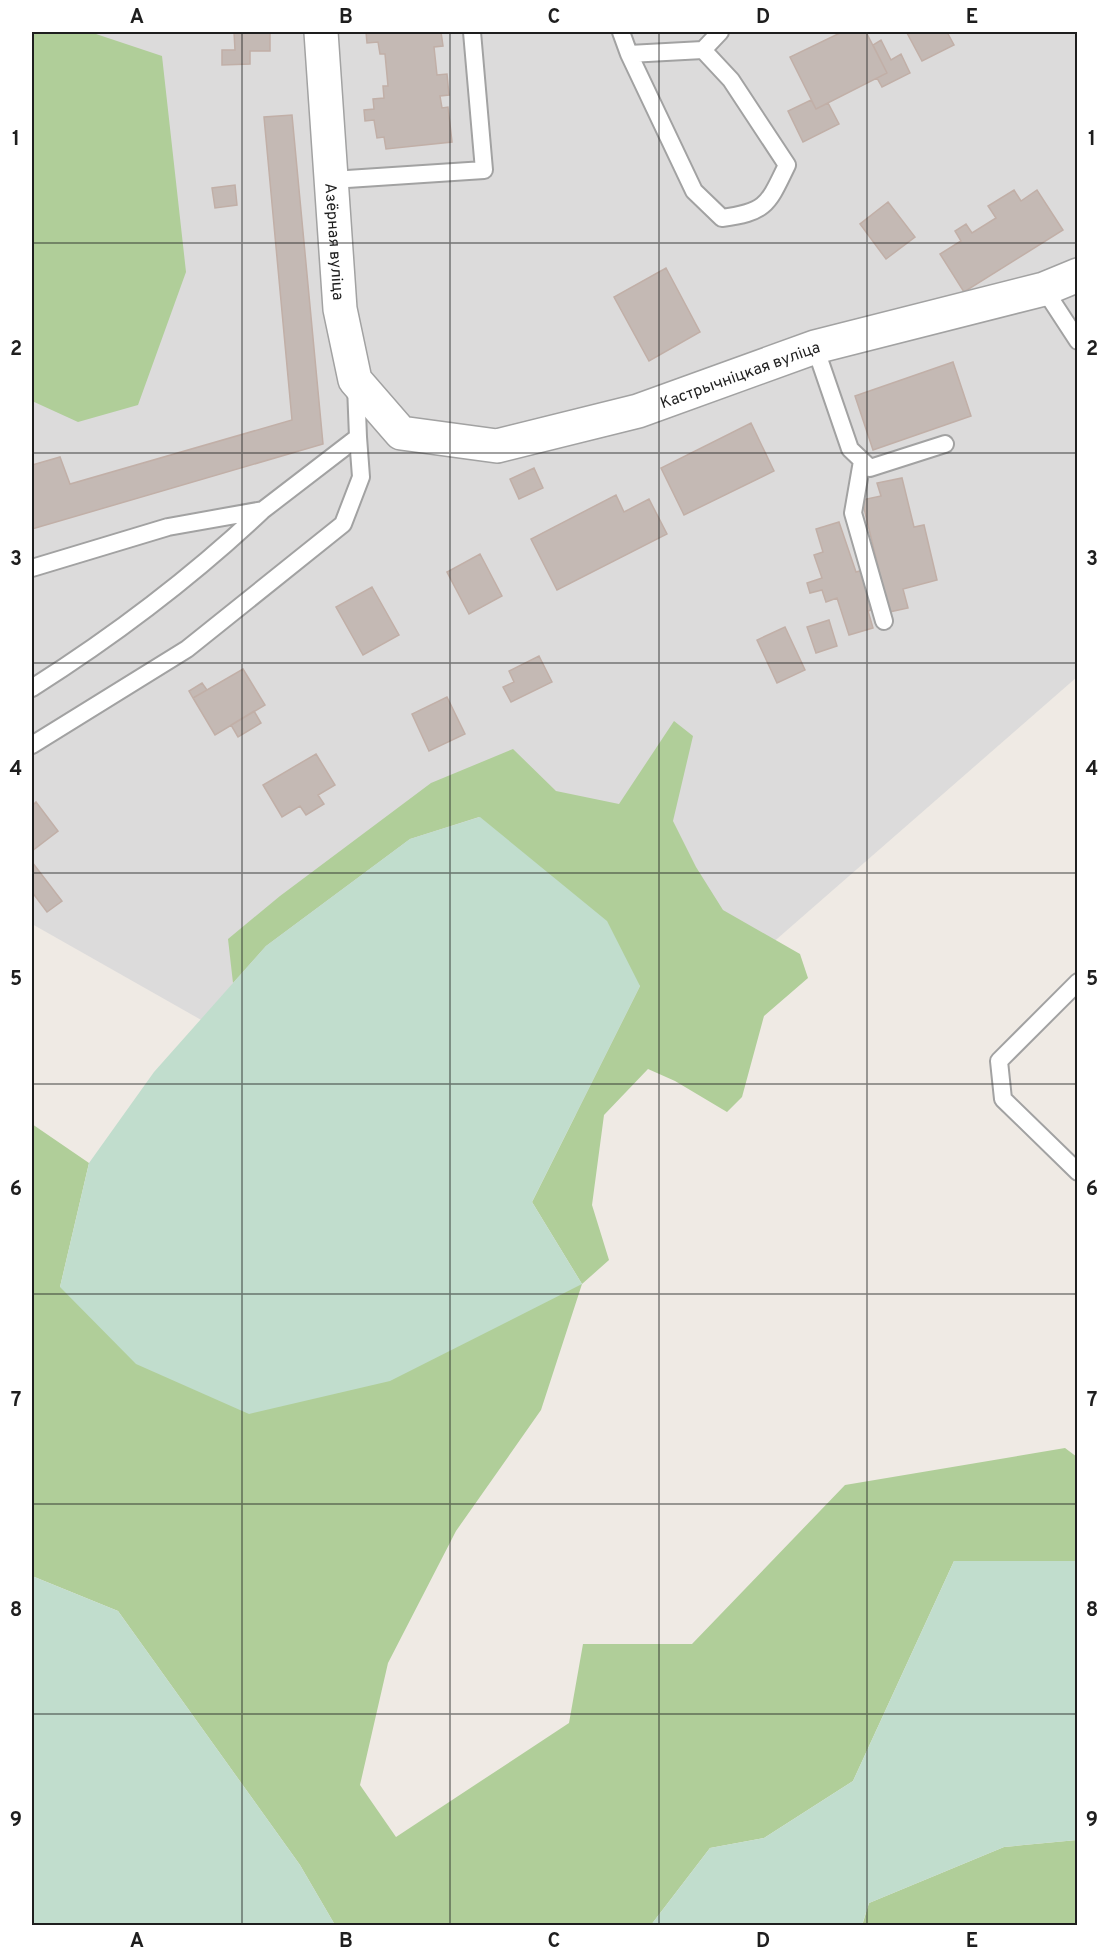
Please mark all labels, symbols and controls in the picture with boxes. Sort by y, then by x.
text: A [130,5,144,31]
text: B [339,5,353,31]
text: C [548,5,560,31]
text: D [756,5,770,31]
text: E [966,5,978,31]
text: 1 [12,127,20,153]
text: 1 [1088,127,1096,153]
street label: Азёрная вуліца [319,182,347,301]
text: 2 [10,337,22,363]
text: 2 [1086,337,1098,363]
street label: Кастрычніцкая вуліца [658,338,823,414]
text: 3 [10,547,22,573]
text: 3 [1086,547,1098,573]
text: 4 [10,757,22,783]
text: 4 [1086,757,1098,783]
text: 5 [10,967,22,993]
text: 5 [1086,967,1098,993]
text: 6 [10,1177,22,1203]
text: 6 [1086,1177,1098,1203]
text: 7 [11,1388,21,1414]
text: 7 [1087,1388,1097,1414]
text: 8 [10,1598,22,1624]
text: 8 [1086,1598,1098,1624]
text: 9 [10,1808,22,1834]
text: 9 [1086,1808,1098,1834]
text: A [130,1929,144,1955]
text: B [339,1929,353,1955]
text: C [548,1929,560,1955]
text: D [756,1929,770,1955]
text: E [966,1929,978,1955]

